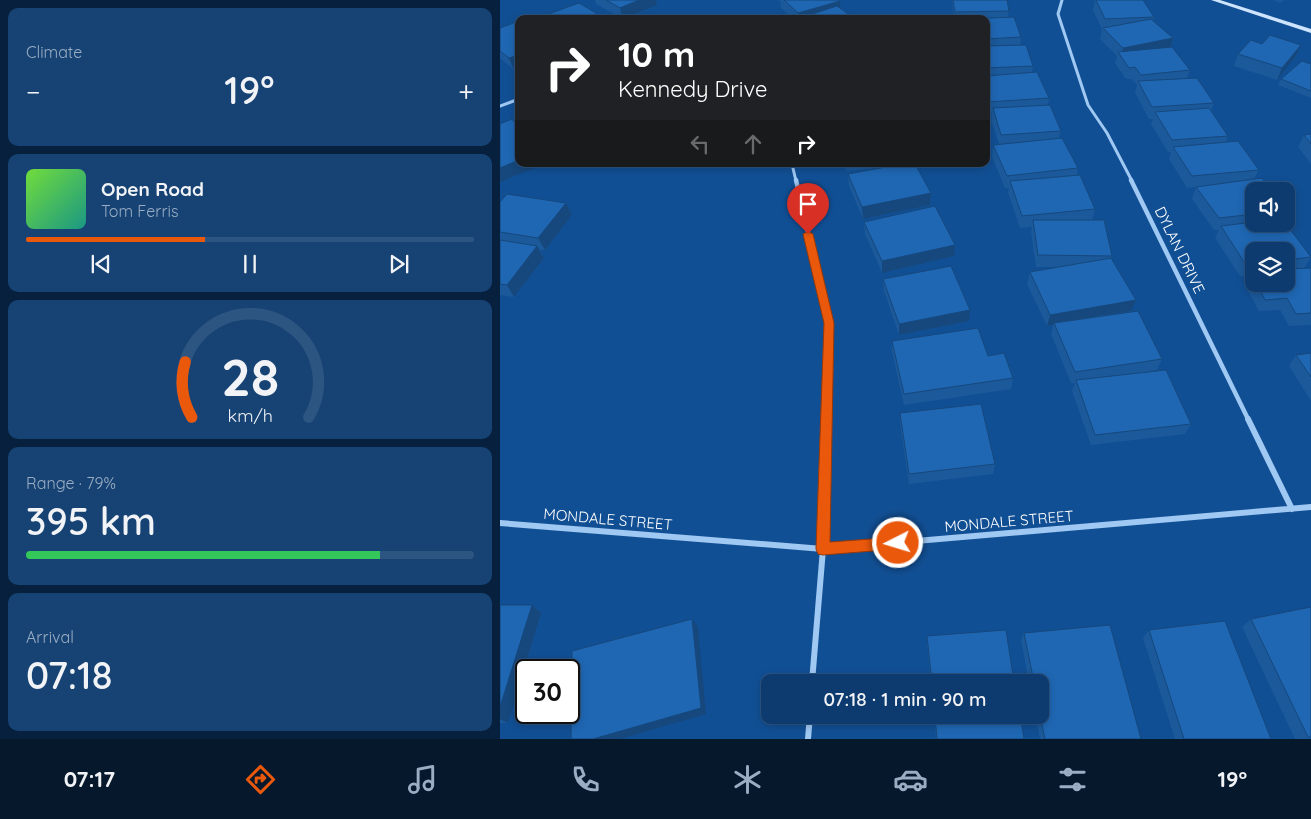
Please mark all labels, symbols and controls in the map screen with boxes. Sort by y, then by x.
text: 10 m [618,32,695,76]
icon: right [535,35,600,100]
text: Climate [26,42,82,62]
text: 19° [224,66,274,114]
text: − [26,74,41,109]
text: + [458,74,474,109]
text: Kennedy Drive [618,75,767,103]
icon: left [686,130,714,158]
icon: ahead [739,130,767,158]
icon: right [792,130,820,158]
text: Open Road [101,177,204,201]
map controls [1245,182,1295,292]
button: sound [1245,182,1295,232]
pin [787,183,829,234]
icon: arrive [794,190,822,218]
text: Tom Ferris [101,201,178,221]
street label: DYLAN DRIVE [1151,203,1209,297]
button: layers [1245,242,1295,292]
icon: previous [87,250,115,278]
icon: pause [236,250,264,278]
icon: next [385,250,413,278]
text: 28 [221,344,279,409]
text: km/h [227,404,273,426]
text: Range · 79% [26,473,116,493]
text: 395 km [26,497,156,545]
street label: MONDALE STREET [543,504,673,534]
street label: MONDALE STREET [944,506,1074,536]
position arrow [871,516,923,568]
text: Arrival [26,627,74,647]
text: 07:18 [26,651,112,699]
speed limit sign: 30 [515,659,580,724]
text: 07:18 · 1 min · 90 m [823,687,987,711]
icon: directions [243,762,278,797]
icon: music [405,762,440,797]
icon: phone [568,762,603,797]
icon: climate [730,762,765,797]
icon: car [893,762,928,797]
icon: filters [1055,762,1090,797]
text: 07:17 [64,765,115,793]
text: 19° [1217,765,1247,793]

